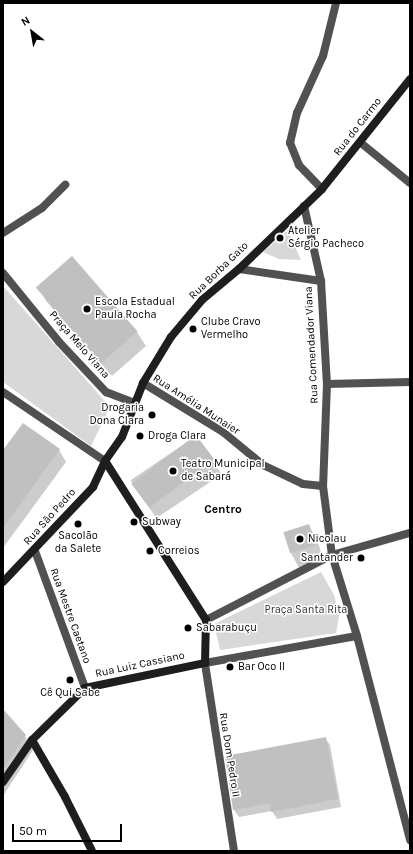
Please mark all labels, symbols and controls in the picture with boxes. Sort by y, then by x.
north arrow [12,12,52,52]
text: N [19,14,32,29]
street label: Rua do Carmo [331,95,385,159]
place label: Atelier Sérgio Pacheco [288,225,364,251]
marker: Atelier Sérgio Pacheco [275,233,285,243]
street label: Rua Borba Gato [187,239,251,303]
street label: Rua Comendador Viana [302,286,322,404]
place label: Escola Estadual Paula Rocha [95,296,175,322]
marker: Escola Estadual Paula Rocha [82,304,92,314]
street label: Praça Melo Viana [46,308,112,382]
place label: Clube Cravo Vermelho [201,316,261,342]
marker: Clube Cravo Vermelho [188,324,198,334]
street label: Rua Amélia Munaier [150,372,242,438]
place label: Drogaria Dona Clara [90,402,144,428]
marker: Drogaria Dona Clara [147,410,157,420]
place label: Droga Clara [148,429,206,443]
marker: Droga Clara [135,431,145,441]
place label: Teatro Municipal de Sabará [181,458,265,484]
marker: Teatro Municipal de Sabará [168,466,178,476]
street label: Rua São Pedro [21,486,79,548]
district label: Centro [204,503,242,517]
place label: Subway [142,515,181,529]
marker: Subway [129,517,139,527]
marker: Sacolão da Salete [73,519,83,529]
place label: Sacolão da Salete [55,530,101,556]
place label: Nicolau [308,532,346,546]
marker: Nicolau [295,534,305,544]
place label: Correios [158,544,199,558]
marker: Correios [145,546,155,556]
place label: Santander [301,551,353,565]
marker: Santander [356,553,366,563]
street label: Rua Mestre Caetano [47,567,93,665]
park label: Praça Santa Rita [265,603,347,617]
place label: Sabarabuçu [196,621,257,635]
marker: Sabarabuçu [183,623,193,633]
street label: Rua Luiz Cassiano [94,649,186,681]
place label: Bar Oco II [238,660,285,674]
marker: Bar Oco II [225,662,235,672]
marker: Cê Qui Sabe [65,675,75,685]
place label: Cê Qui Sabe [40,686,100,700]
street label: Rua Dom Pedro II [216,712,242,798]
scale bar [14,816,124,842]
text: 50 m [19,824,47,838]

